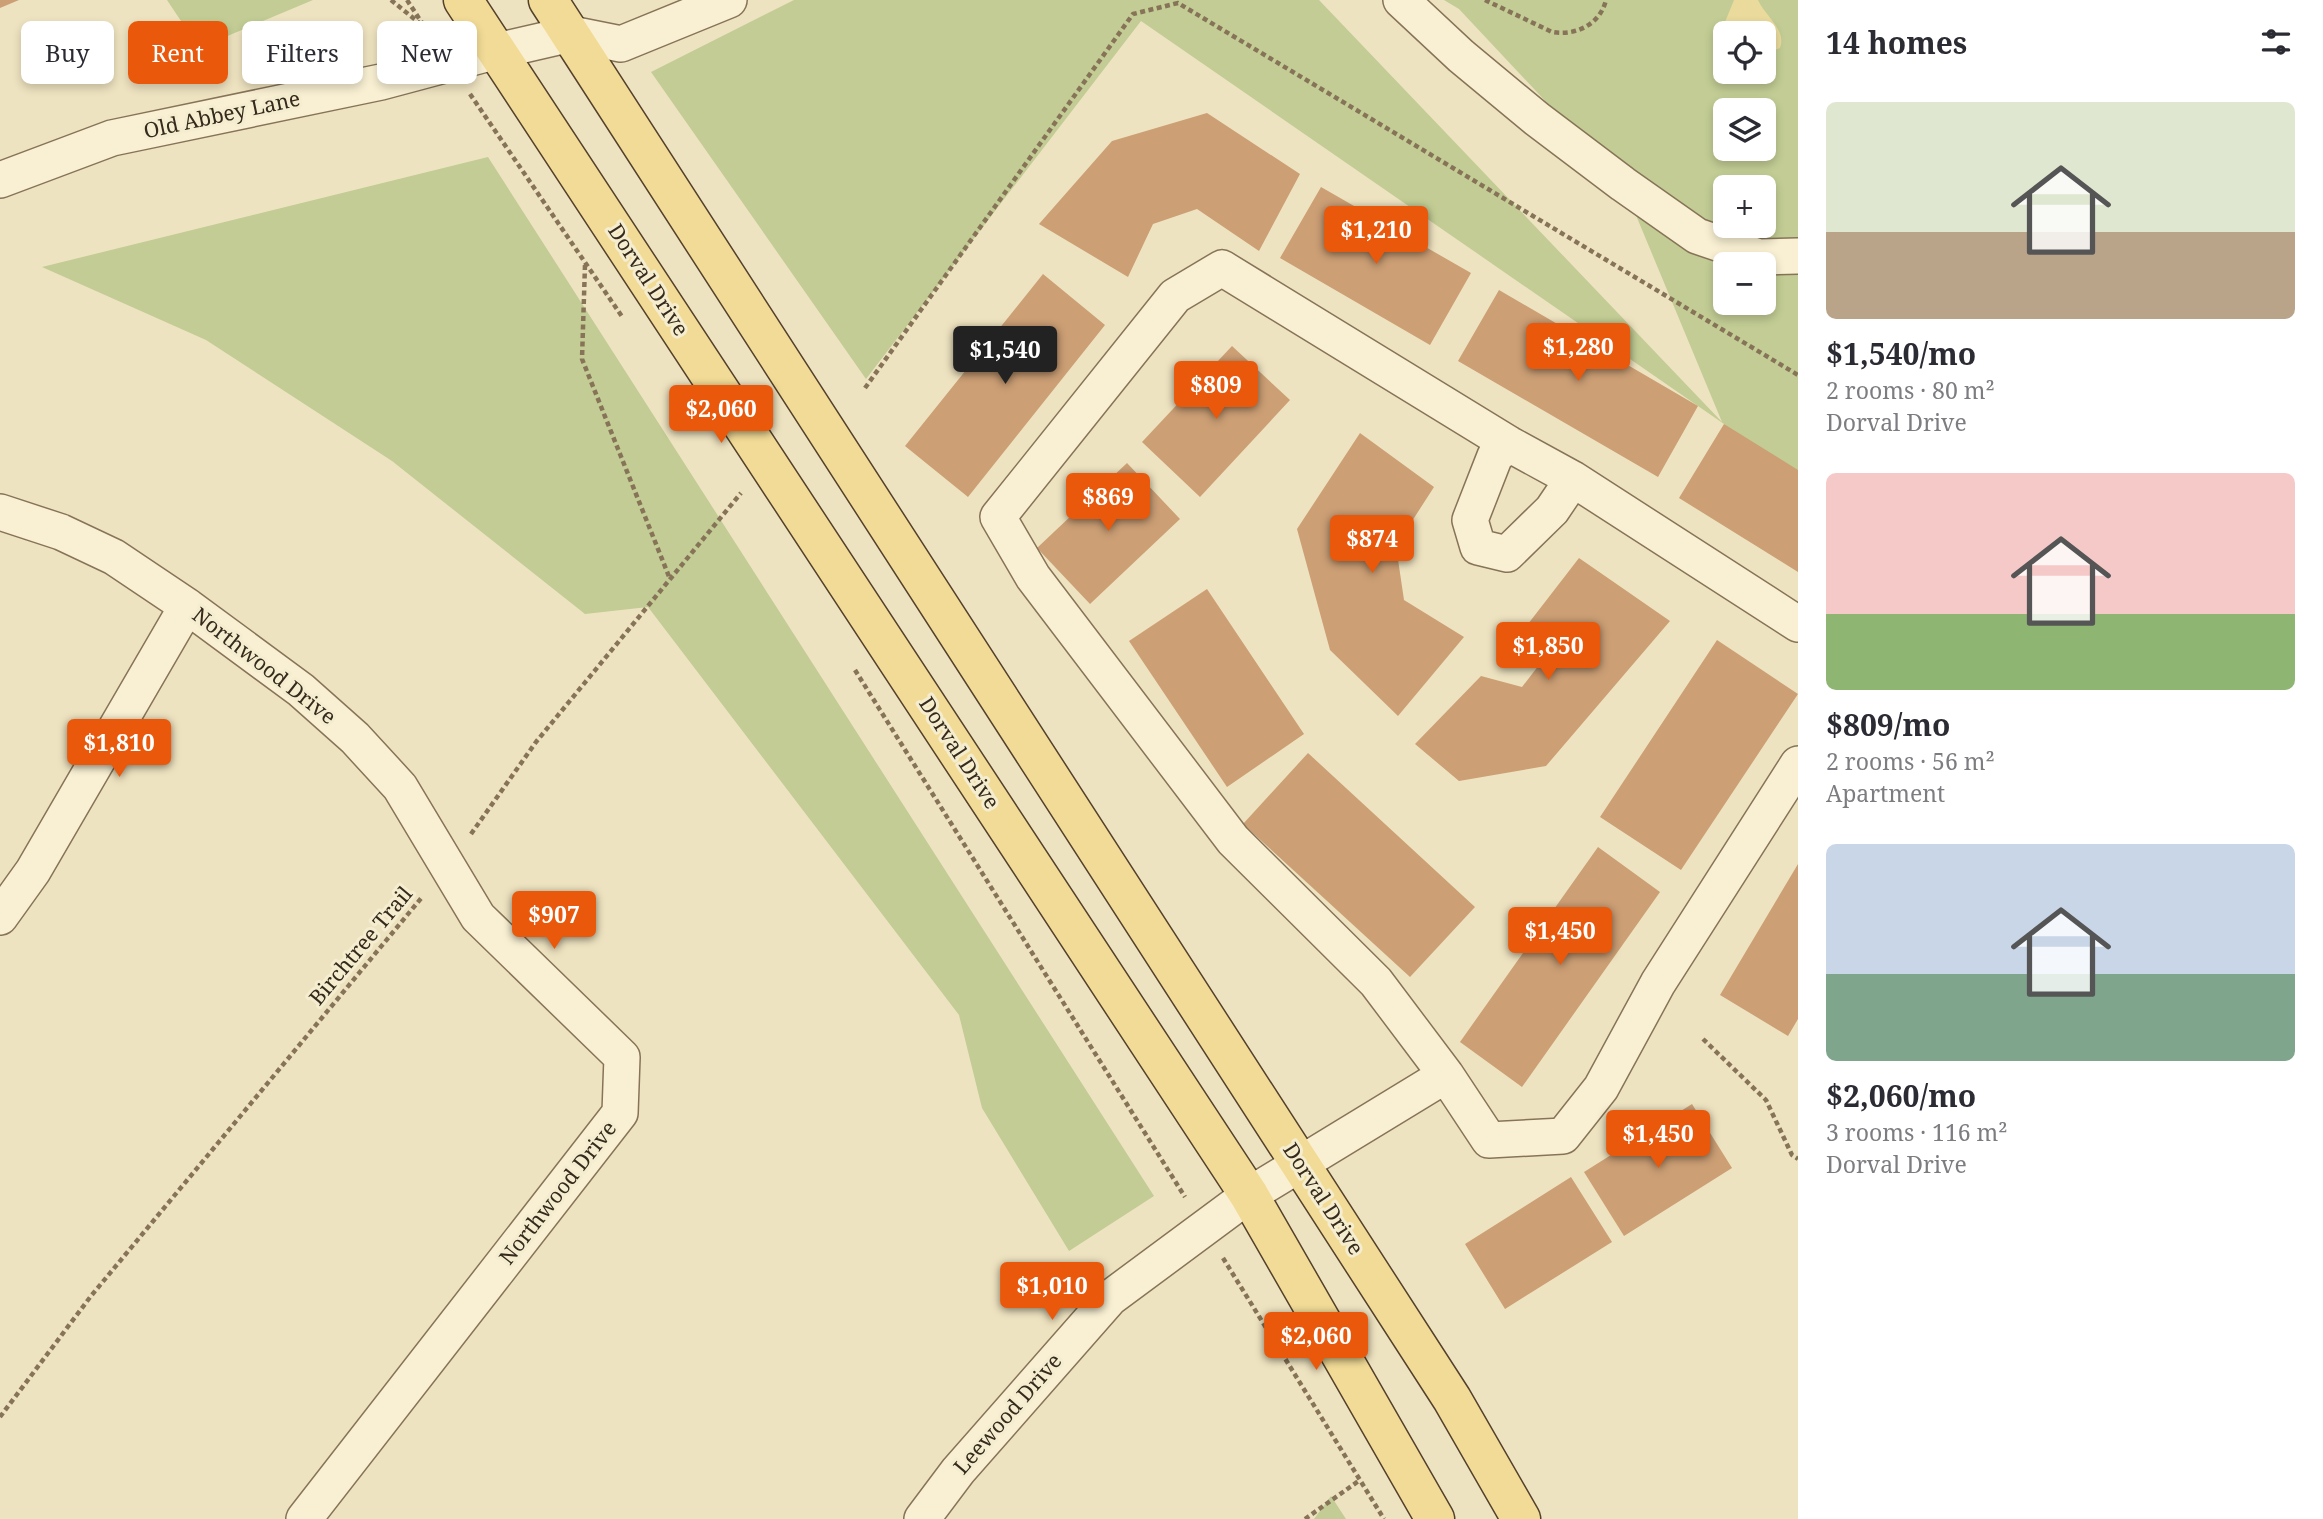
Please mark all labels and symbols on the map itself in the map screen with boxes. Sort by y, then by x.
street label: Old Abbey Lane [141,84,303,144]
pin: $1,210 [1319,206,1433,266]
street label: Dorval Drive [602,218,696,341]
pin: $1,280 [1521,324,1635,383]
pin: $1,540 [948,326,1062,386]
pin: $809 [1175,362,1257,421]
pin: $2,060 [664,386,778,445]
pin: $869 [1067,474,1149,533]
pin: $874 [1331,516,1413,575]
street label: Northwood Drive [187,600,342,730]
pin: $1,850 [1491,622,1605,682]
street label: Dorval Drive [913,691,1007,814]
pin: $1,810 [62,720,176,779]
street label: Birchtree Trail [302,880,418,1011]
pin: $907 [513,892,595,951]
pin: $1,450 [1503,908,1617,967]
pin: $1,450 [1601,1110,1715,1170]
street label: Northwood Drive [492,1115,622,1270]
street label: Dorval Drive [1277,1137,1371,1260]
pin: $1,010 [995,1262,1109,1322]
pin: $2,060 [1259,1312,1373,1372]
street label: Leewood Drive [947,1347,1068,1480]

